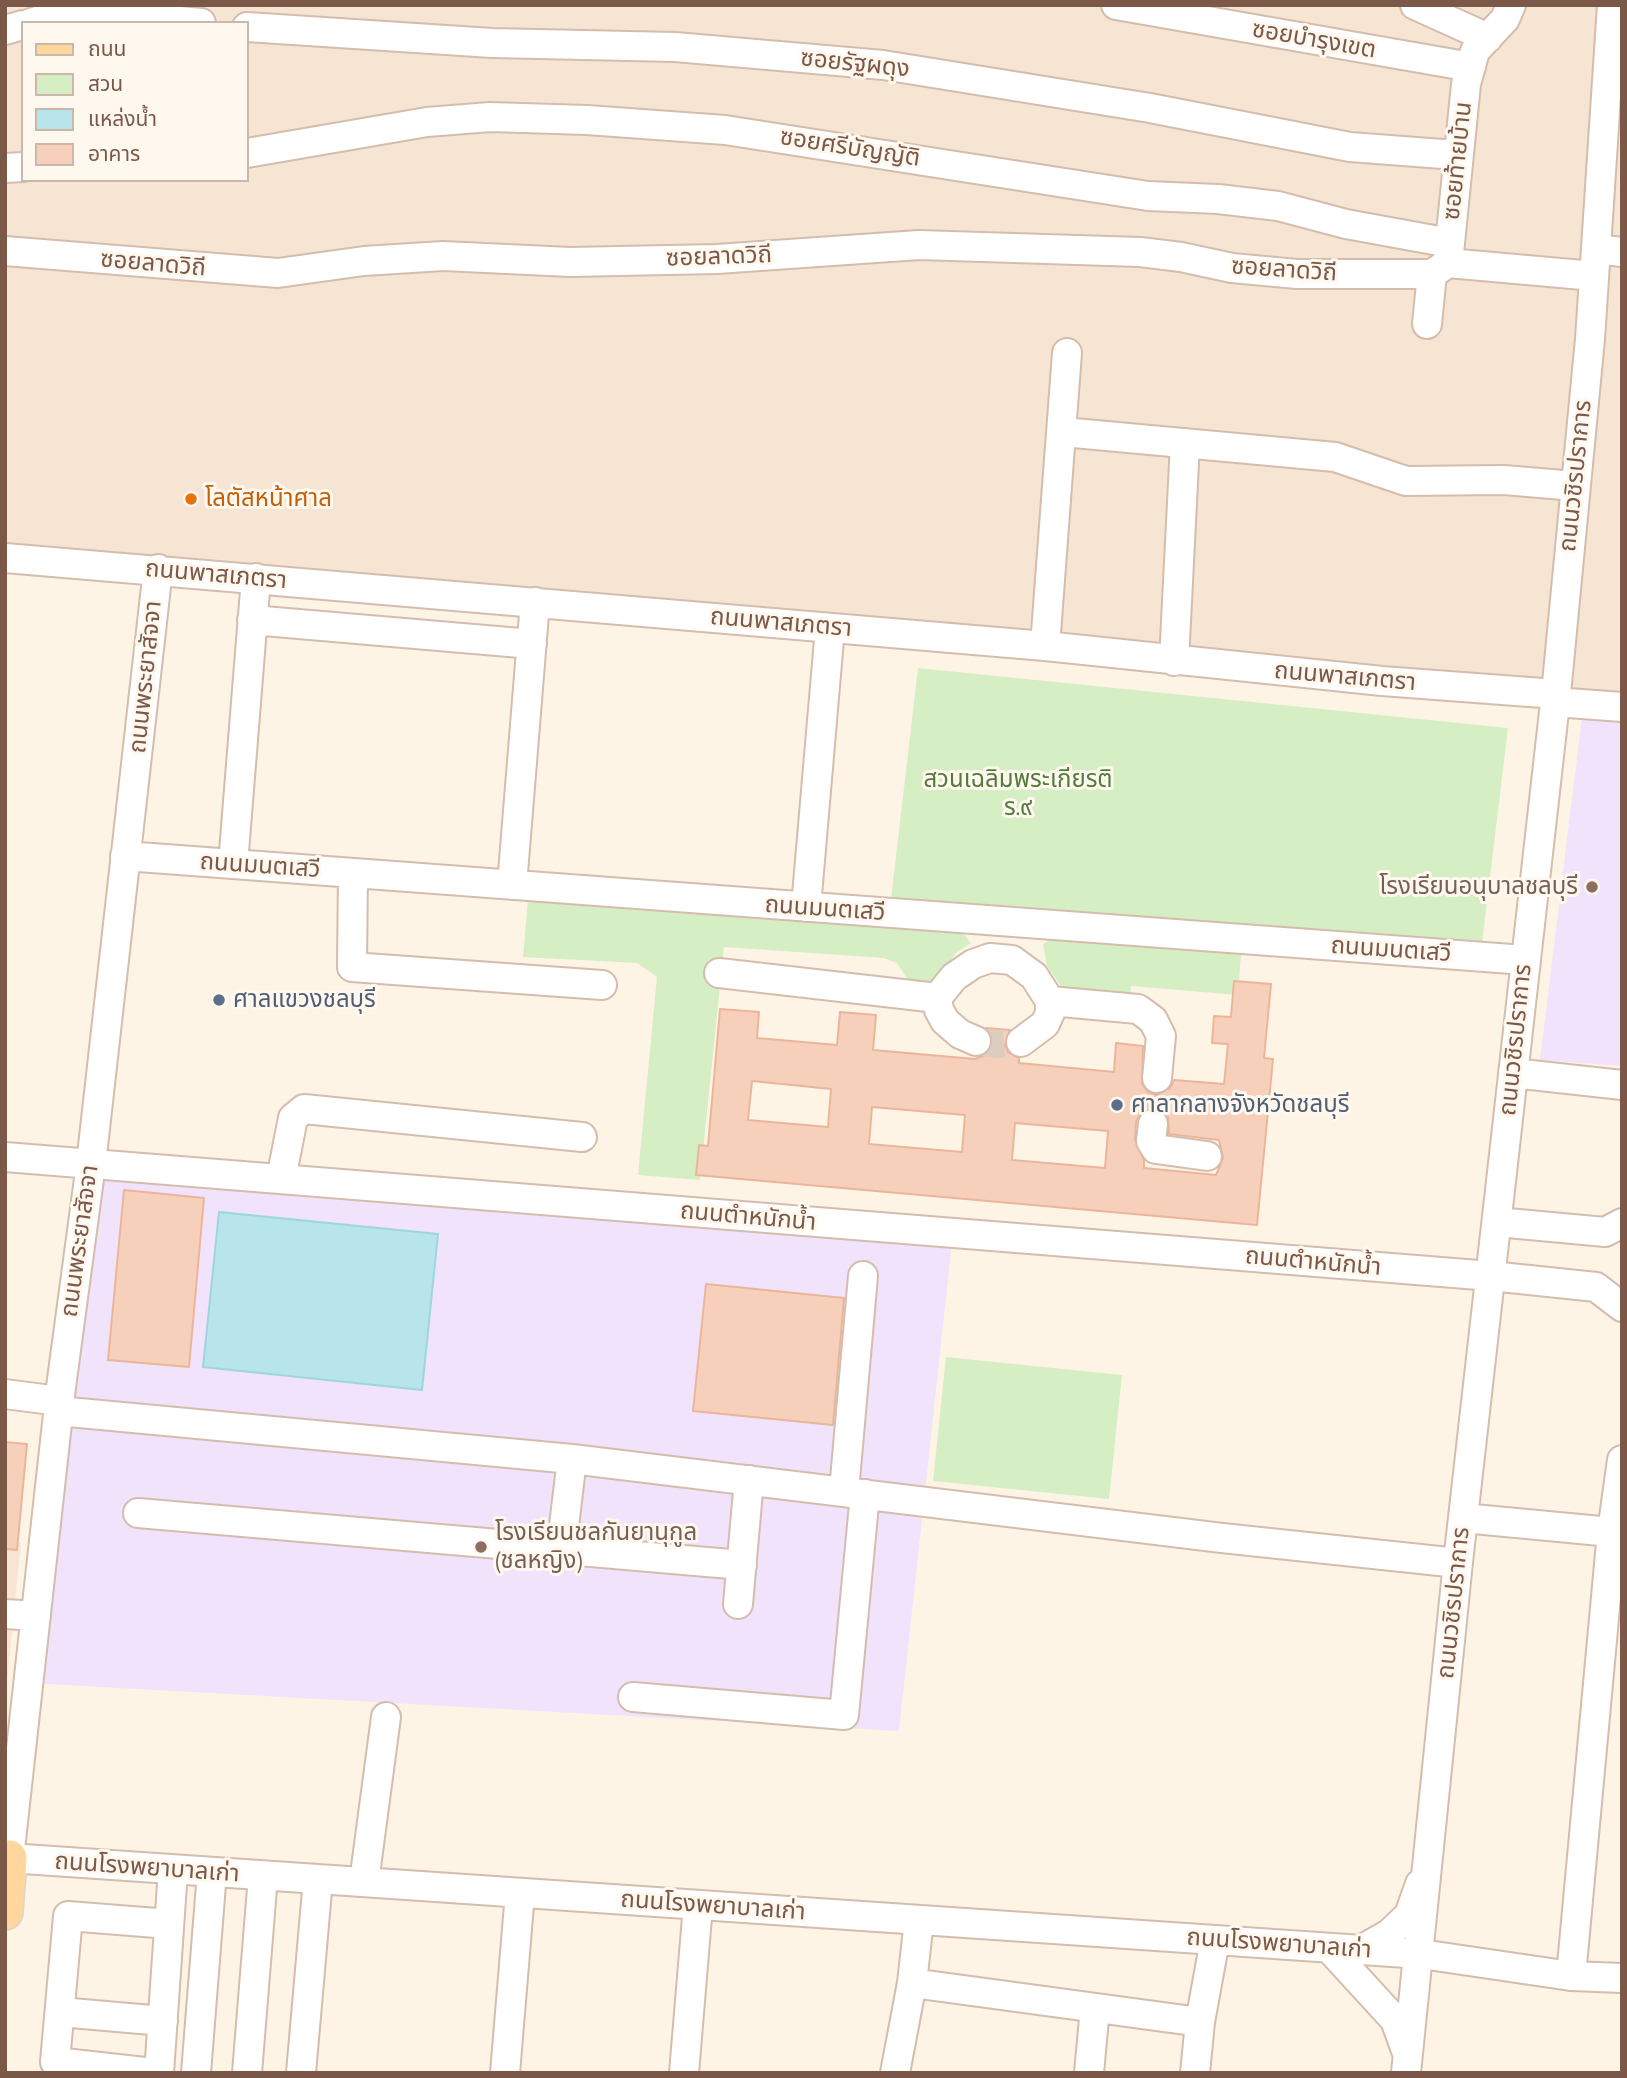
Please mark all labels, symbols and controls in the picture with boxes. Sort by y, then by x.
street label: ซอยบำรุงเขต [1250,15,1378,65]
legend [21,21,248,182]
text: ถนน [88,35,126,62]
street label: ซอยรัฐผดุง [799,44,911,84]
text: สวน [88,70,123,97]
street label: ซอยท้ายบ้าน [1437,100,1479,222]
text: แหล่งน้ำ [88,105,157,132]
street label: ซอยศรีบัญญัติ [778,123,922,173]
text: อาคาร [88,140,140,167]
street label: ซอยลาดวิถี [666,241,772,273]
street label: ซอยลาดวิถี [99,245,207,283]
street label: ซอยลาดวิถี [1230,252,1338,288]
street label: ถนนวชิรปราการ [1554,399,1598,553]
place label: โลตัสหน้าศาล [205,485,332,513]
marker: โลตัสหน้าศาล [183,491,199,507]
street label: ถนนพาสเภตรา [144,554,288,596]
street label: ถนนพระยาสัจจา [124,599,168,755]
street label: ถนนพาสเภตรา [709,602,853,644]
street label: ถนนพาสเภตรา [1273,656,1417,698]
park label: สวนเฉลิมพระเกียรติ ร.๙ [923,766,1113,822]
street label: ถนนมนตเสวี [199,847,321,885]
place label: โรงเรียนอนุบาลชลบุรี [1379,873,1578,901]
marker: โรงเรียนอนุบาลชลบุรี [1584,879,1600,895]
street label: ถนนมนตเสวี [764,890,886,928]
street label: ถนนมนตเสวี [1330,931,1452,969]
street label: ถนนวชิรปราการ [1494,963,1538,1117]
place label: ศาลแขวงชลบุรี [233,986,376,1014]
marker: ศาลแขวงชลบุรี [211,992,227,1008]
place label: ศาลากลางจังหวัดชลบุรี [1131,1091,1349,1119]
marker: ศาลากลางจังหวัดชลบุรี [1109,1097,1125,1113]
street label: ถนนพระยาสัจจา [55,1163,105,1319]
street label: ถนนตำหนักน้ำ [679,1197,817,1237]
street label: ถนนตำหนักน้ำ [1244,1242,1382,1282]
place label: โรงเรียนชลกันยานุกูล (ชลหญิง) [495,1519,697,1575]
street label: ถนนวชิรปราการ [1432,1526,1476,1680]
marker: โรงเรียนชลกันยานุกูล (ชลหญิง) [473,1539,489,1555]
street label: ถนนโรงพยาบาลเก่า [53,1847,241,1889]
street label: ถนนโรงพยาบาลเก่า [619,1885,807,1927]
street label: ถนนโรงพยาบาลเก่า [1185,1923,1373,1965]

